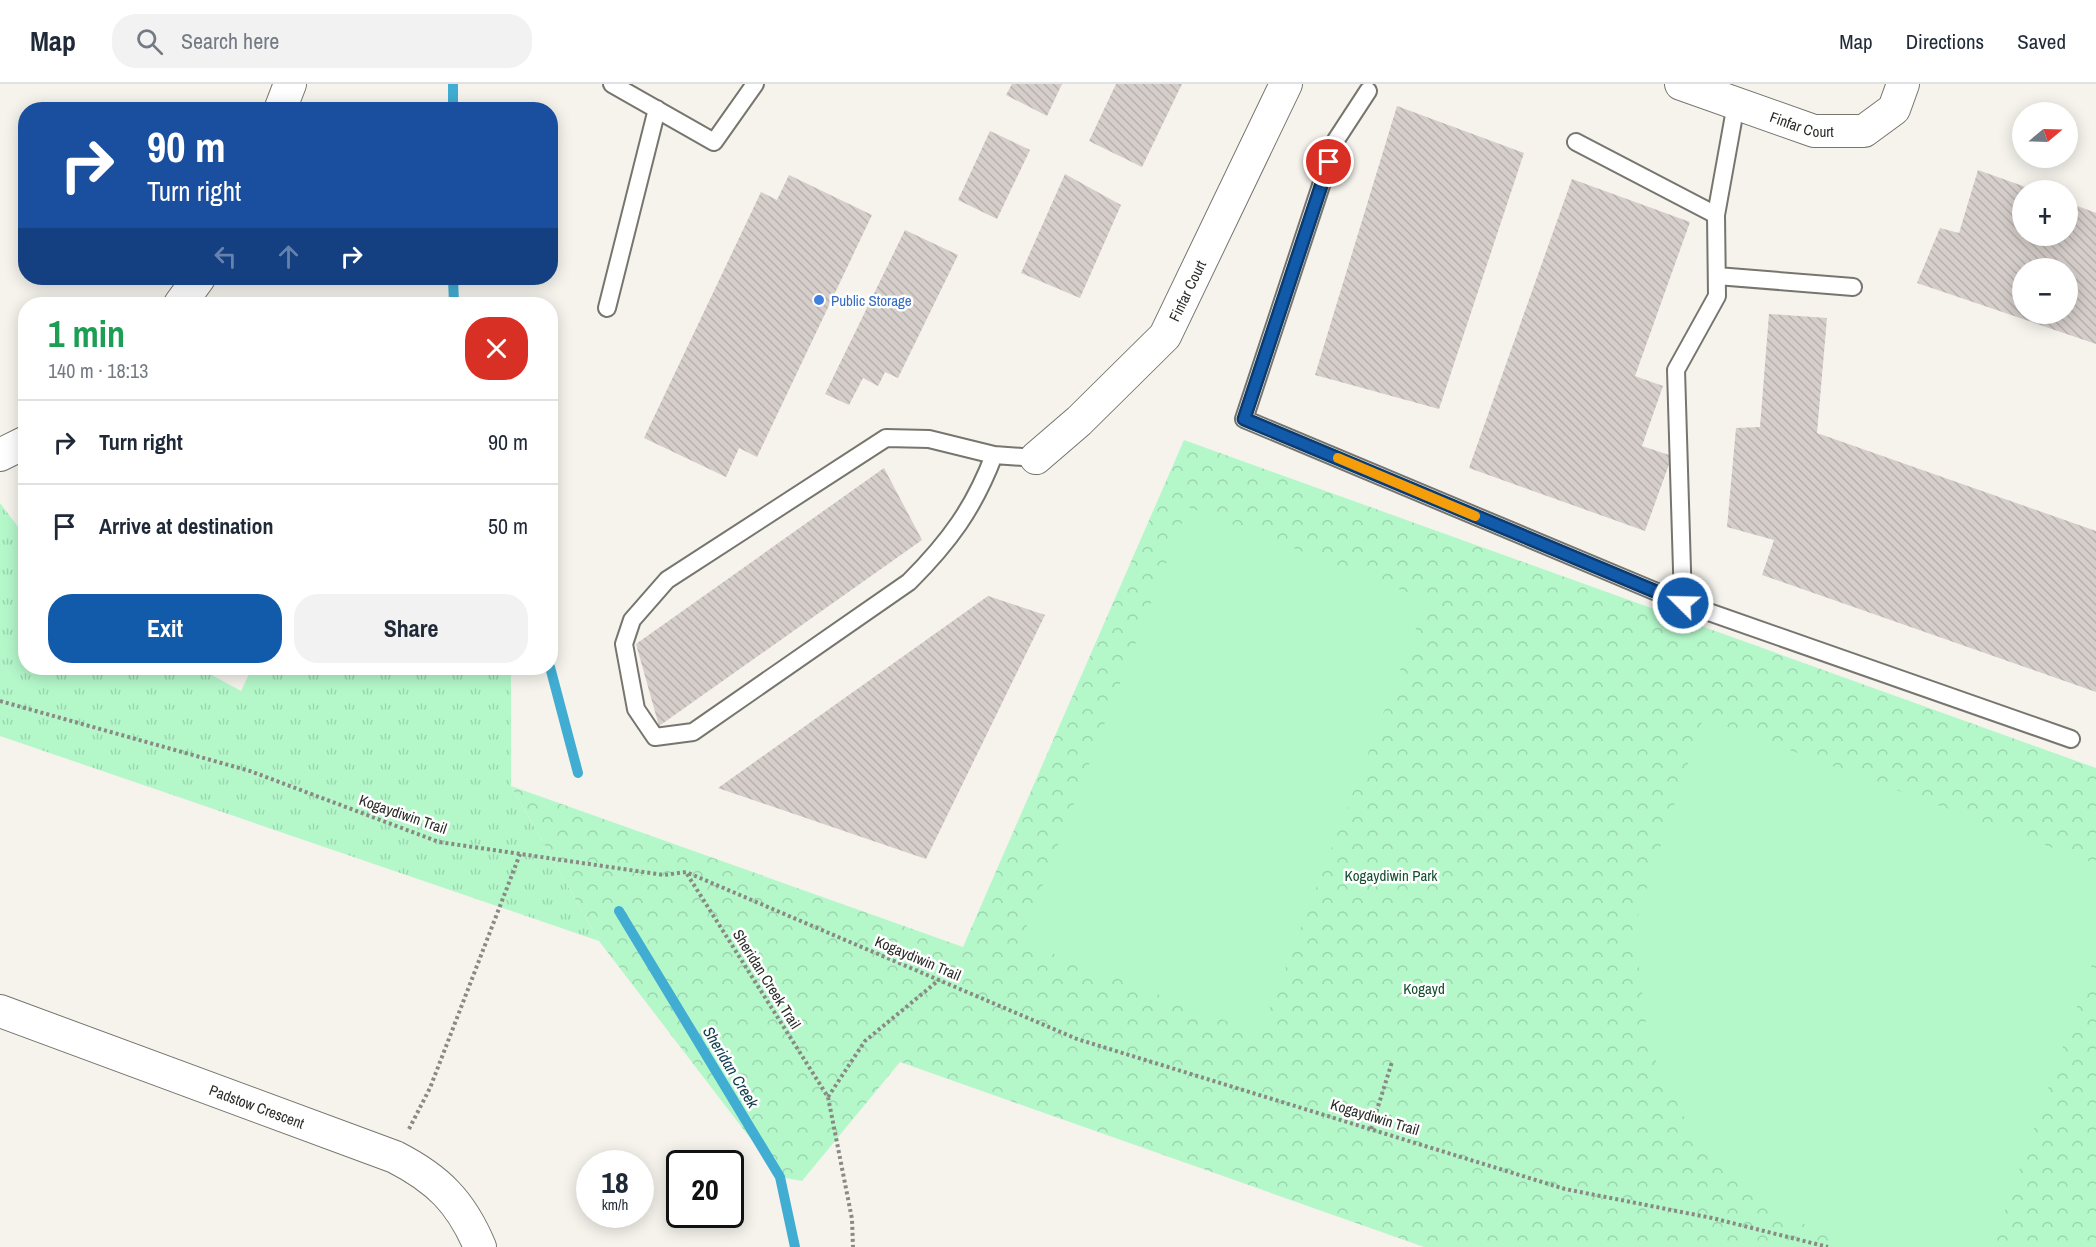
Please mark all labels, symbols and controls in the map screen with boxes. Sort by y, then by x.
search box [112,14,532,68]
text: Map [30,22,76,60]
icon: search [133,25,166,58]
text: Search here [181,26,279,56]
text: Map [1839,27,1873,56]
text: Directions [1906,27,1984,56]
text: Saved [2017,27,2066,56]
north arrow [2012,102,2078,168]
map controls [2012,102,2078,324]
street label: Finfar Court [1767,106,1834,142]
text: 90 m [147,119,226,175]
icon: right [48,126,126,204]
pin [1303,136,1354,187]
icon: arrive [1312,145,1345,178]
text: Turn right [147,173,241,209]
button: + [2012,180,2078,246]
icon: left [209,240,242,273]
icon: ahead [272,240,305,273]
icon: right [335,240,368,273]
street label: Finfar Court [1163,256,1211,325]
button: − [2012,258,2078,324]
place label: Public Storage [831,290,912,311]
marker: Public Storage [812,293,826,307]
text: 1 min [48,310,125,358]
button: close [465,317,528,380]
text: 140 m · 18:13 [48,357,148,384]
icon: right [48,426,81,459]
text: Turn right [99,427,183,457]
text: 90 m [488,427,528,457]
icon: arrive [48,510,81,543]
text: Arrive at destination [99,511,273,541]
text: 50 m [488,511,528,541]
position arrow [1651,571,1715,635]
button: Exit [48,594,282,663]
button: Share [294,594,528,663]
street label: Kogaydiwin Trail [356,789,450,839]
park label: Kogaydiwin Park [1345,865,1438,886]
street label: Sheridan Creek Trail [728,925,806,1033]
street label: Kogaydiwin Trail [872,930,964,986]
park label: Kogayd [1403,978,1445,999]
water label: Sheridan Creek [698,1022,764,1112]
street label: Padstow Crescent [207,1079,308,1133]
street label: Kogaydiwin Trail [1328,1094,1422,1140]
speed limit sign: 20 [666,1150,744,1228]
text: 18 [601,1162,629,1202]
text: km/h [602,1194,628,1215]

